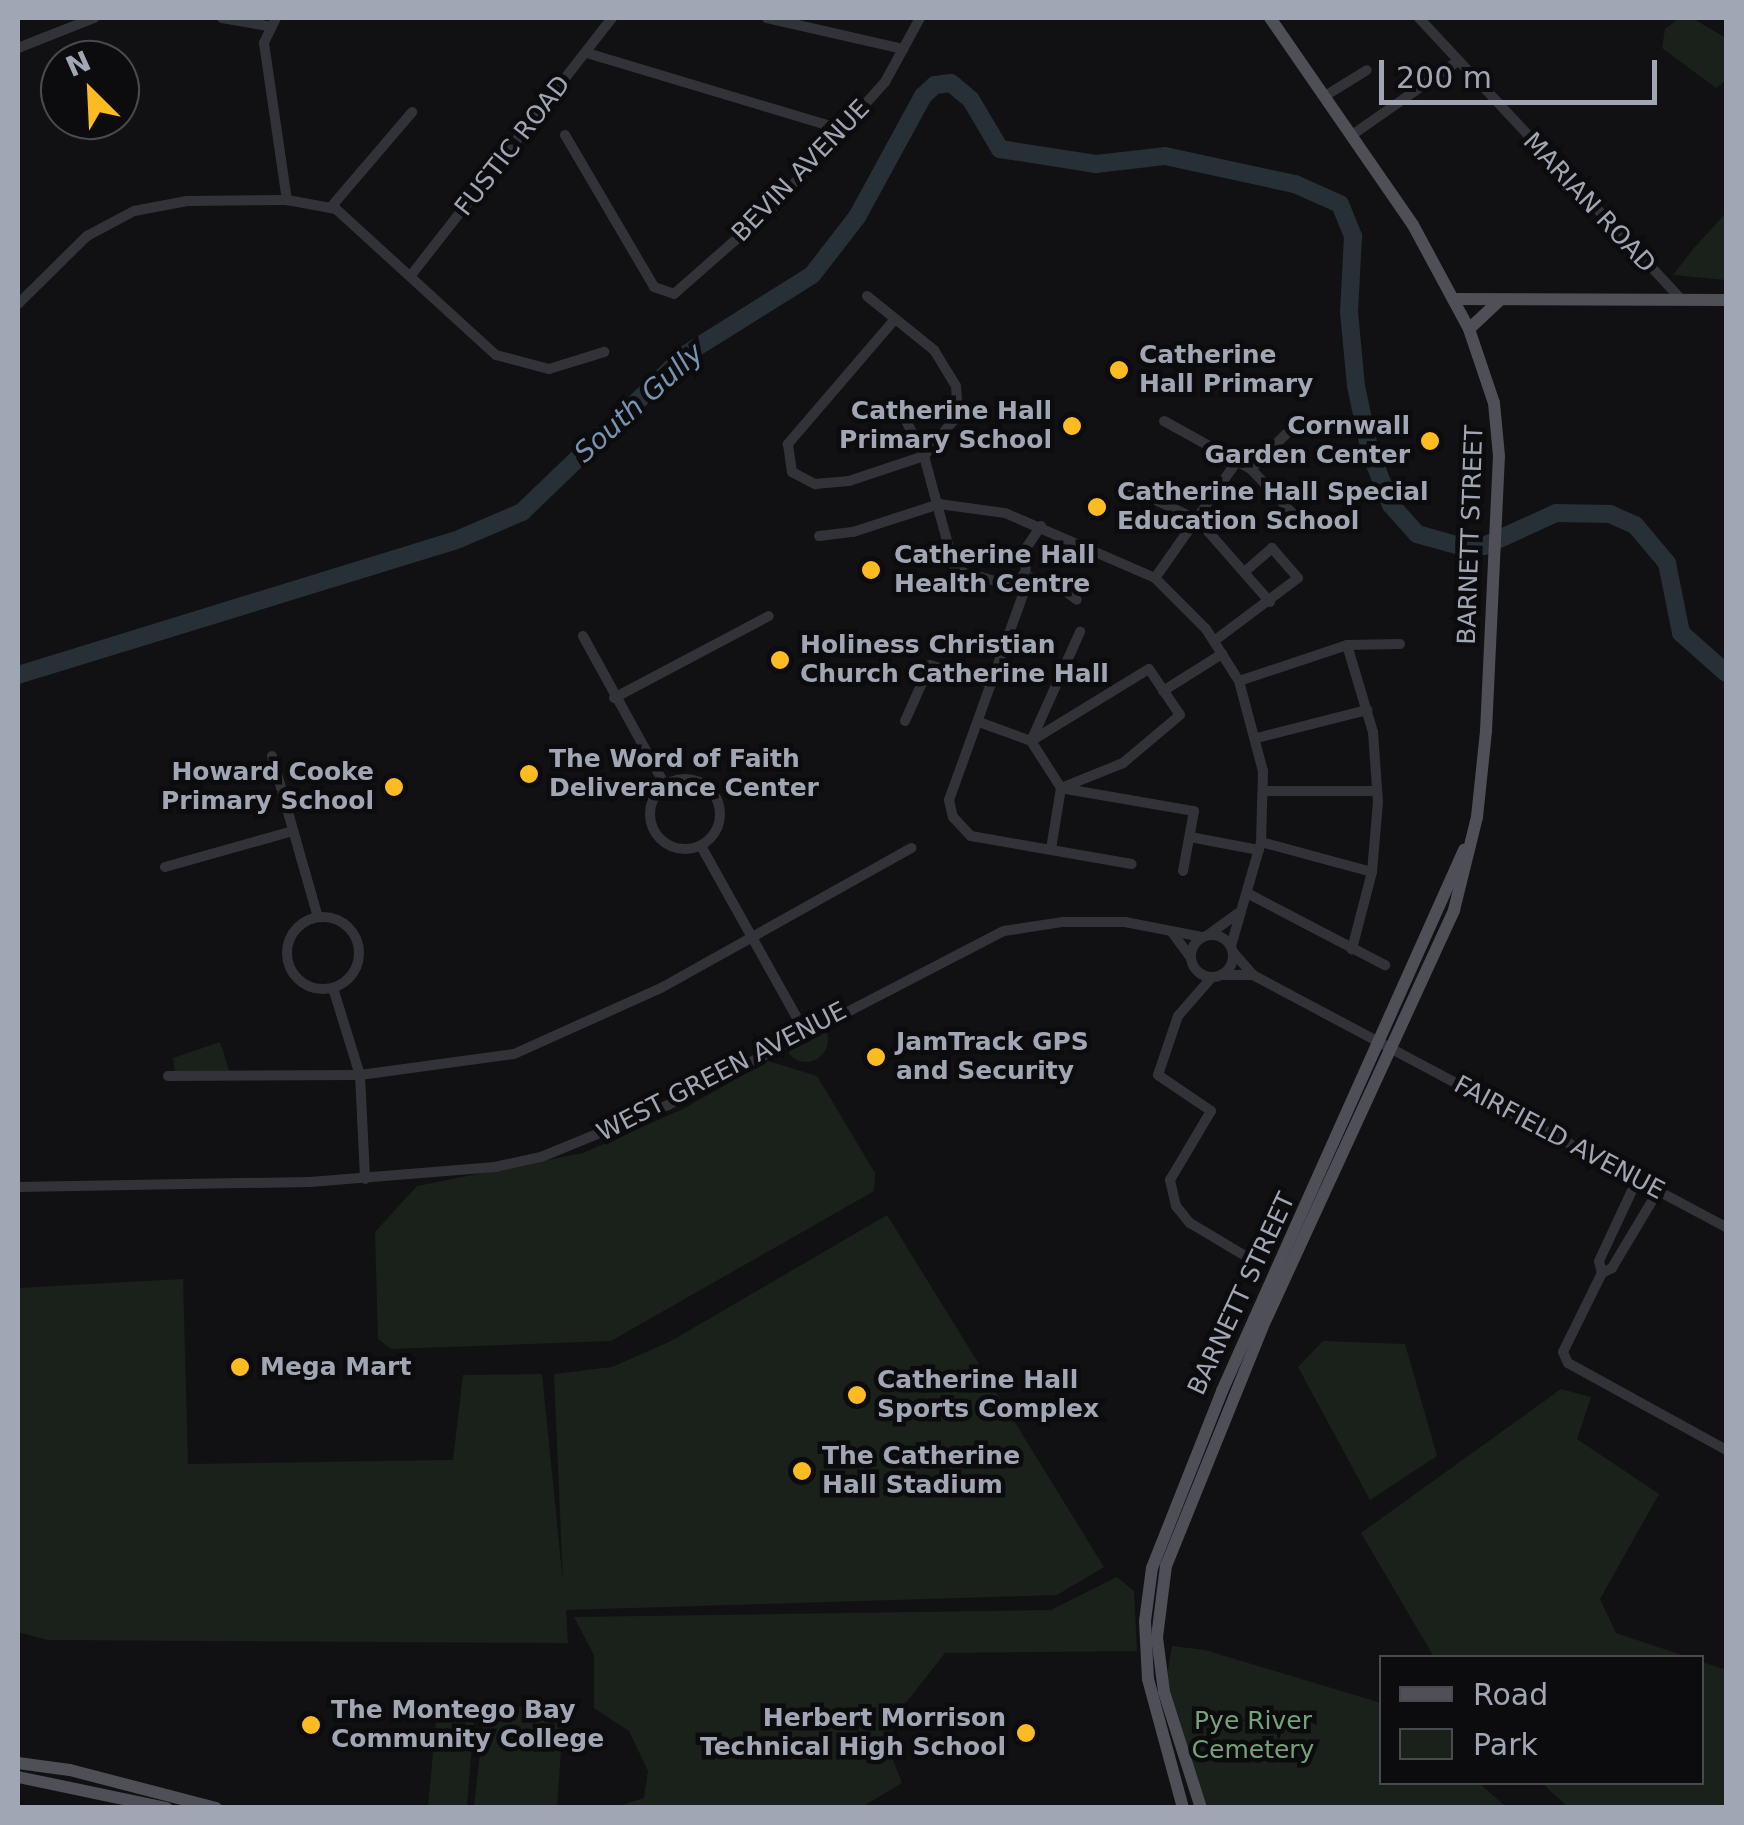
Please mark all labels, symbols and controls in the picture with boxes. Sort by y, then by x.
north arrow [40,40,140,140]
scale bar [1384,40,1662,102]
text: N [61,44,96,84]
text: 200 m [1396,60,1492,95]
street label: FUSTIC ROAD [449,70,577,222]
street label: BEVIN AVENUE [726,94,876,248]
street label: MARIAN ROAD [1517,127,1661,279]
water label: South Gully [568,336,710,470]
place label: Catherine Hall Primary [1139,341,1313,400]
marker: Catherine Hall Primary [1108,359,1130,381]
place label: Catherine Hall Primary School [839,397,1052,456]
place label: Cornwall Garden Center [1205,412,1410,471]
marker: Catherine Hall Primary School [1061,415,1083,437]
street label: BARNETT STREET [1452,425,1490,645]
marker: Cornwall Garden Center [1419,430,1441,452]
place label: Catherine Hall Special Education School [1117,478,1429,537]
marker: Catherine Hall Special Education School [1086,496,1108,518]
place label: Catherine Hall Health Centre [894,541,1095,600]
marker: Catherine Hall Health Centre [858,557,884,583]
place label: Holiness Christian Church Catherine Hall [800,631,1109,690]
marker: Holiness Christian Church Catherine Hall [769,649,791,671]
place label: The Word of Faith Deliverance Center [549,745,819,804]
place label: Howard Cooke Primary School [161,758,374,817]
marker: The Word of Faith Deliverance Center [518,763,540,785]
marker: Howard Cooke Primary School [383,776,405,798]
street label: WEST GREEN AVENUE [592,996,852,1148]
place label: JamTrack GPS and Security [896,1028,1089,1087]
marker: JamTrack GPS and Security [865,1046,887,1068]
street label: FAIRFIELD AVENUE [1449,1070,1669,1206]
street label: BARNETT STREET [1182,1188,1302,1400]
place label: Mega Mart [260,1352,411,1382]
marker: Mega Mart [229,1356,251,1378]
place label: Catherine Hall Sports Complex [877,1366,1099,1425]
marker: Catherine Hall Sports Complex [846,1384,868,1406]
place label: The Catherine Hall Stadium [822,1442,1020,1501]
marker: The Catherine Hall Stadium [791,1460,813,1482]
legend [1379,1655,1704,1785]
text: Road [1473,1677,1548,1712]
place label: The Montego Bay Community College [331,1696,604,1755]
place label: Herbert Morrison Technical High School [700,1704,1006,1763]
park label: Pye River Cemetery [1192,1707,1314,1766]
marker: The Montego Bay Community College [300,1714,322,1736]
marker: Herbert Morrison Technical High School [1015,1722,1037,1744]
text: Park [1473,1727,1538,1762]

